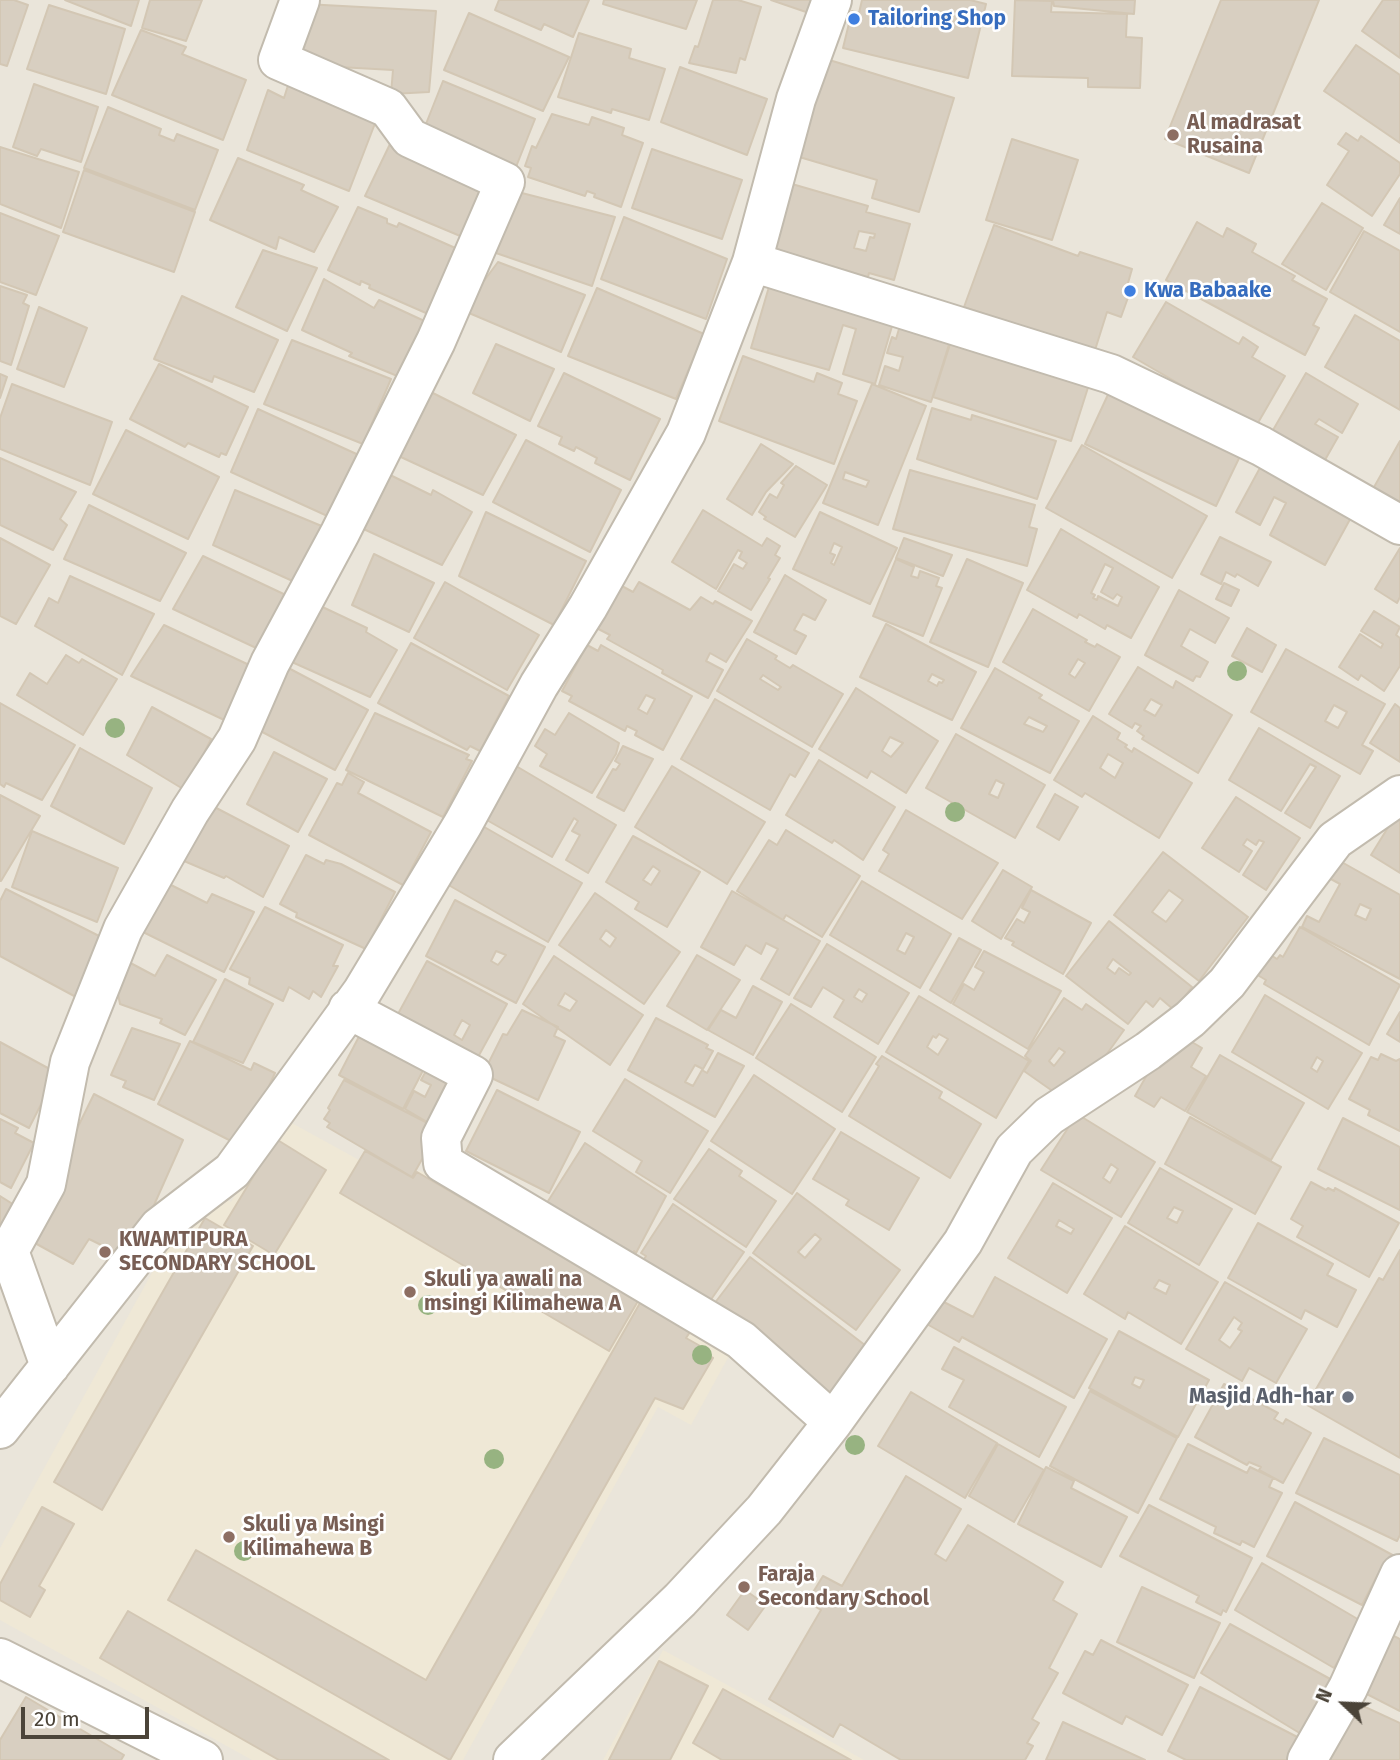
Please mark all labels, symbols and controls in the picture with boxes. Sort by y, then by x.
place label: Tailoring Shop [868,6,1006,32]
marker: Tailoring Shop [846,11,862,27]
place label: Al madrasat Rusaina [1187,110,1301,160]
marker: Al madrasat Rusaina [1165,127,1181,143]
place label: Kwa Babaake [1144,278,1272,304]
marker: Kwa Babaake [1122,283,1138,299]
place label: KWAMTIPURA SECONDARY SCHOOL [119,1227,315,1277]
marker: KWAMTIPURA SECONDARY SCHOOL [97,1244,113,1260]
place label: Skuli ya awali na msingi Kilimahewa A [424,1267,621,1317]
marker: Skuli ya awali na msingi Kilimahewa A [402,1284,418,1300]
place label: Masjid Adh-har [1189,1384,1334,1410]
marker: Masjid Adh-har [1340,1389,1356,1405]
place label: Skuli ya Msingi Kilimahewa B [243,1512,385,1562]
marker: Skuli ya Msingi Kilimahewa B [221,1529,237,1545]
place label: Faraja Secondary School [758,1562,929,1612]
marker: Faraja Secondary School [736,1579,752,1595]
north arrow [1309,1669,1379,1739]
text: N [1311,1685,1337,1706]
scale bar [24,1694,152,1738]
text: 20 m [34,1706,80,1732]

